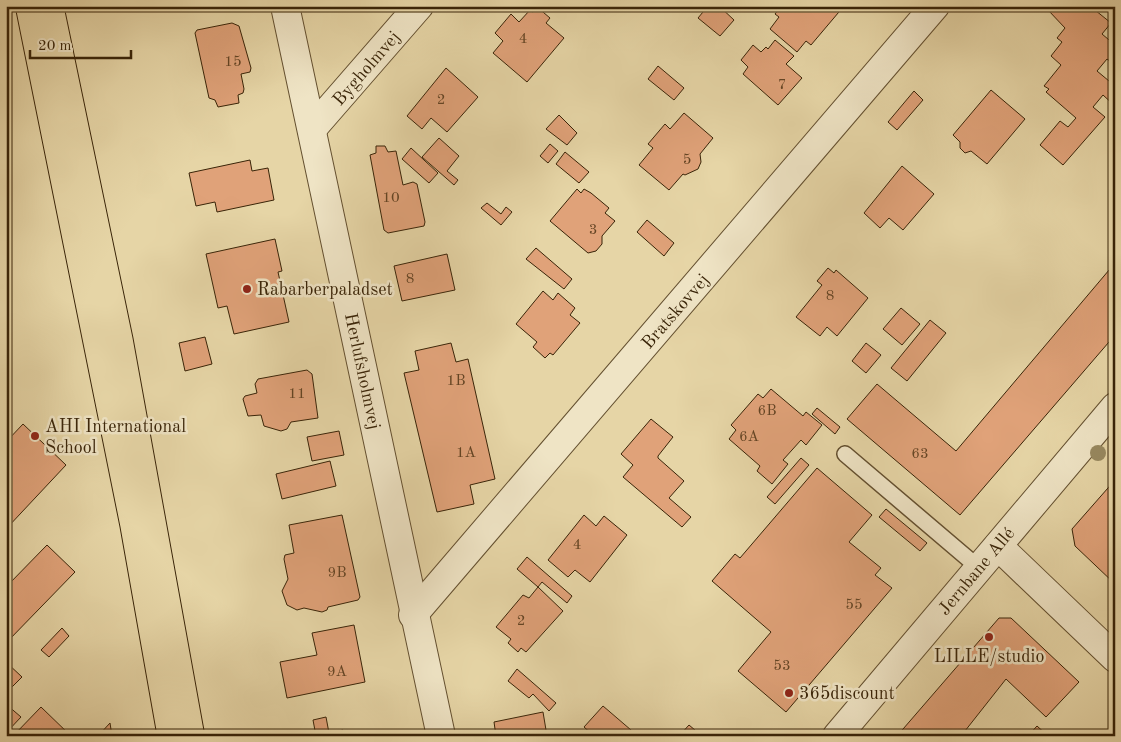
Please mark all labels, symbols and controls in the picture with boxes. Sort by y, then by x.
scale bar [30,28,131,60]
street label: Bygholmvej [330,28,404,109]
house number: 4 [519,32,527,47]
text: 20 m [38,39,72,54]
house number: 15 [224,55,242,70]
house number: 7 [778,78,786,93]
house number: 2 [437,93,445,108]
house number: 5 [683,153,691,168]
house number: 10 [382,191,400,206]
house number: 3 [589,223,597,238]
street label: Bratskovvej [639,271,713,353]
house number: 8 [406,272,414,287]
place label: Rabarberpaladset [257,281,393,299]
marker: Rabarberpaladset [241,283,253,295]
house number: 8 [826,289,834,304]
street label: Herlufsholmvej [341,311,383,431]
house number: 1B [446,374,466,389]
house number: 11 [288,387,306,402]
house number: 6B [757,404,777,419]
place label: AHI International School [45,418,186,457]
marker: AHI International School [29,430,41,442]
house number: 6A [739,430,760,445]
house number: 1A [456,446,477,461]
house number: 63 [911,447,929,462]
street label: Jernbane Allé [935,524,1018,619]
house number: 4 [573,538,581,553]
house number: 9B [327,566,347,581]
house number: 55 [845,598,863,613]
house number: 2 [517,614,525,629]
marker: LILLE/studio [983,631,995,643]
place label: LILLE/studio [934,648,1044,666]
house number: 53 [773,659,791,674]
house number: 9A [327,665,348,680]
place label: 365discount [799,685,895,703]
marker: 365discount [783,687,795,699]

